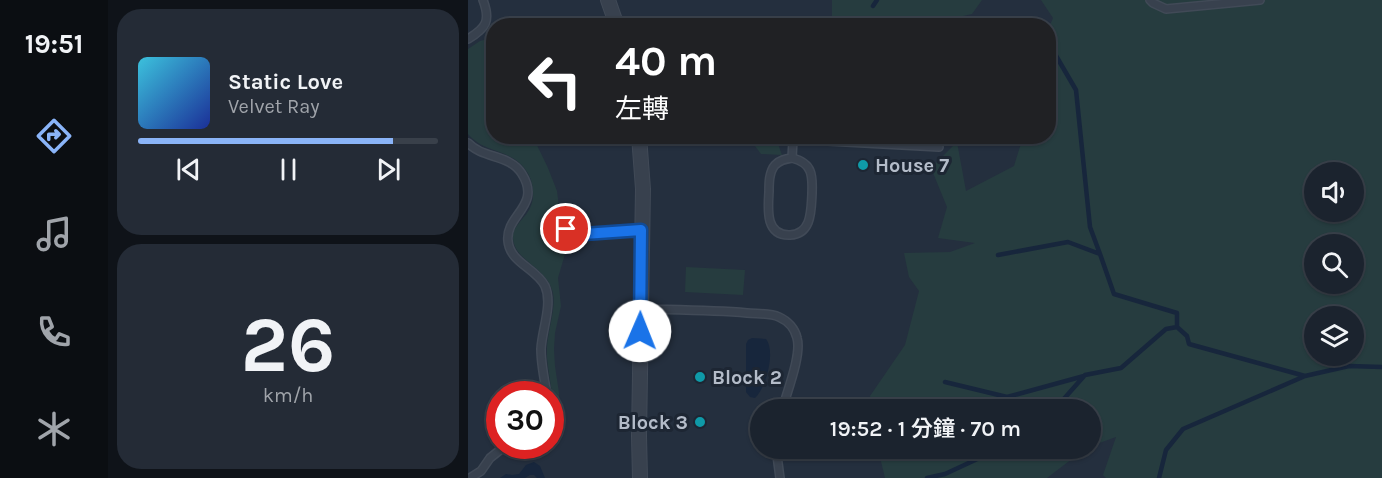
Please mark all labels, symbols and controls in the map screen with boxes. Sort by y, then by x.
text: 19:51 [25,28,83,60]
text: 40 m [615,36,717,86]
icon: left [516,42,594,120]
text: Static Love [228,69,343,95]
text: 左轉 [615,93,669,125]
text: Velvet Ray [228,95,320,118]
icon: directions [33,115,75,157]
icon: previous [172,153,205,186]
icon: pause [272,153,305,186]
icon: next [372,153,405,186]
place label: House 7 [875,154,949,177]
marker: House 7 [856,158,870,172]
map controls [1304,162,1364,366]
button: sound [1304,162,1364,222]
pin [540,203,591,254]
icon: arrive [549,212,582,245]
icon: music [33,213,75,255]
button: search [1304,234,1364,294]
text: 26 [241,299,335,391]
position arrow [608,299,672,363]
button: layers [1304,306,1364,366]
icon: phone [33,311,75,353]
place label: Block 2 [712,366,782,389]
marker: Block 2 [693,370,707,384]
speed limit sign: 30 [486,381,564,459]
text: km/h [263,384,313,407]
icon: climate [33,408,75,450]
place label: Block 3 [618,411,688,434]
marker: Block 3 [693,415,707,429]
text: 19:52 · 1 分鐘 · 70 m [830,416,1021,442]

